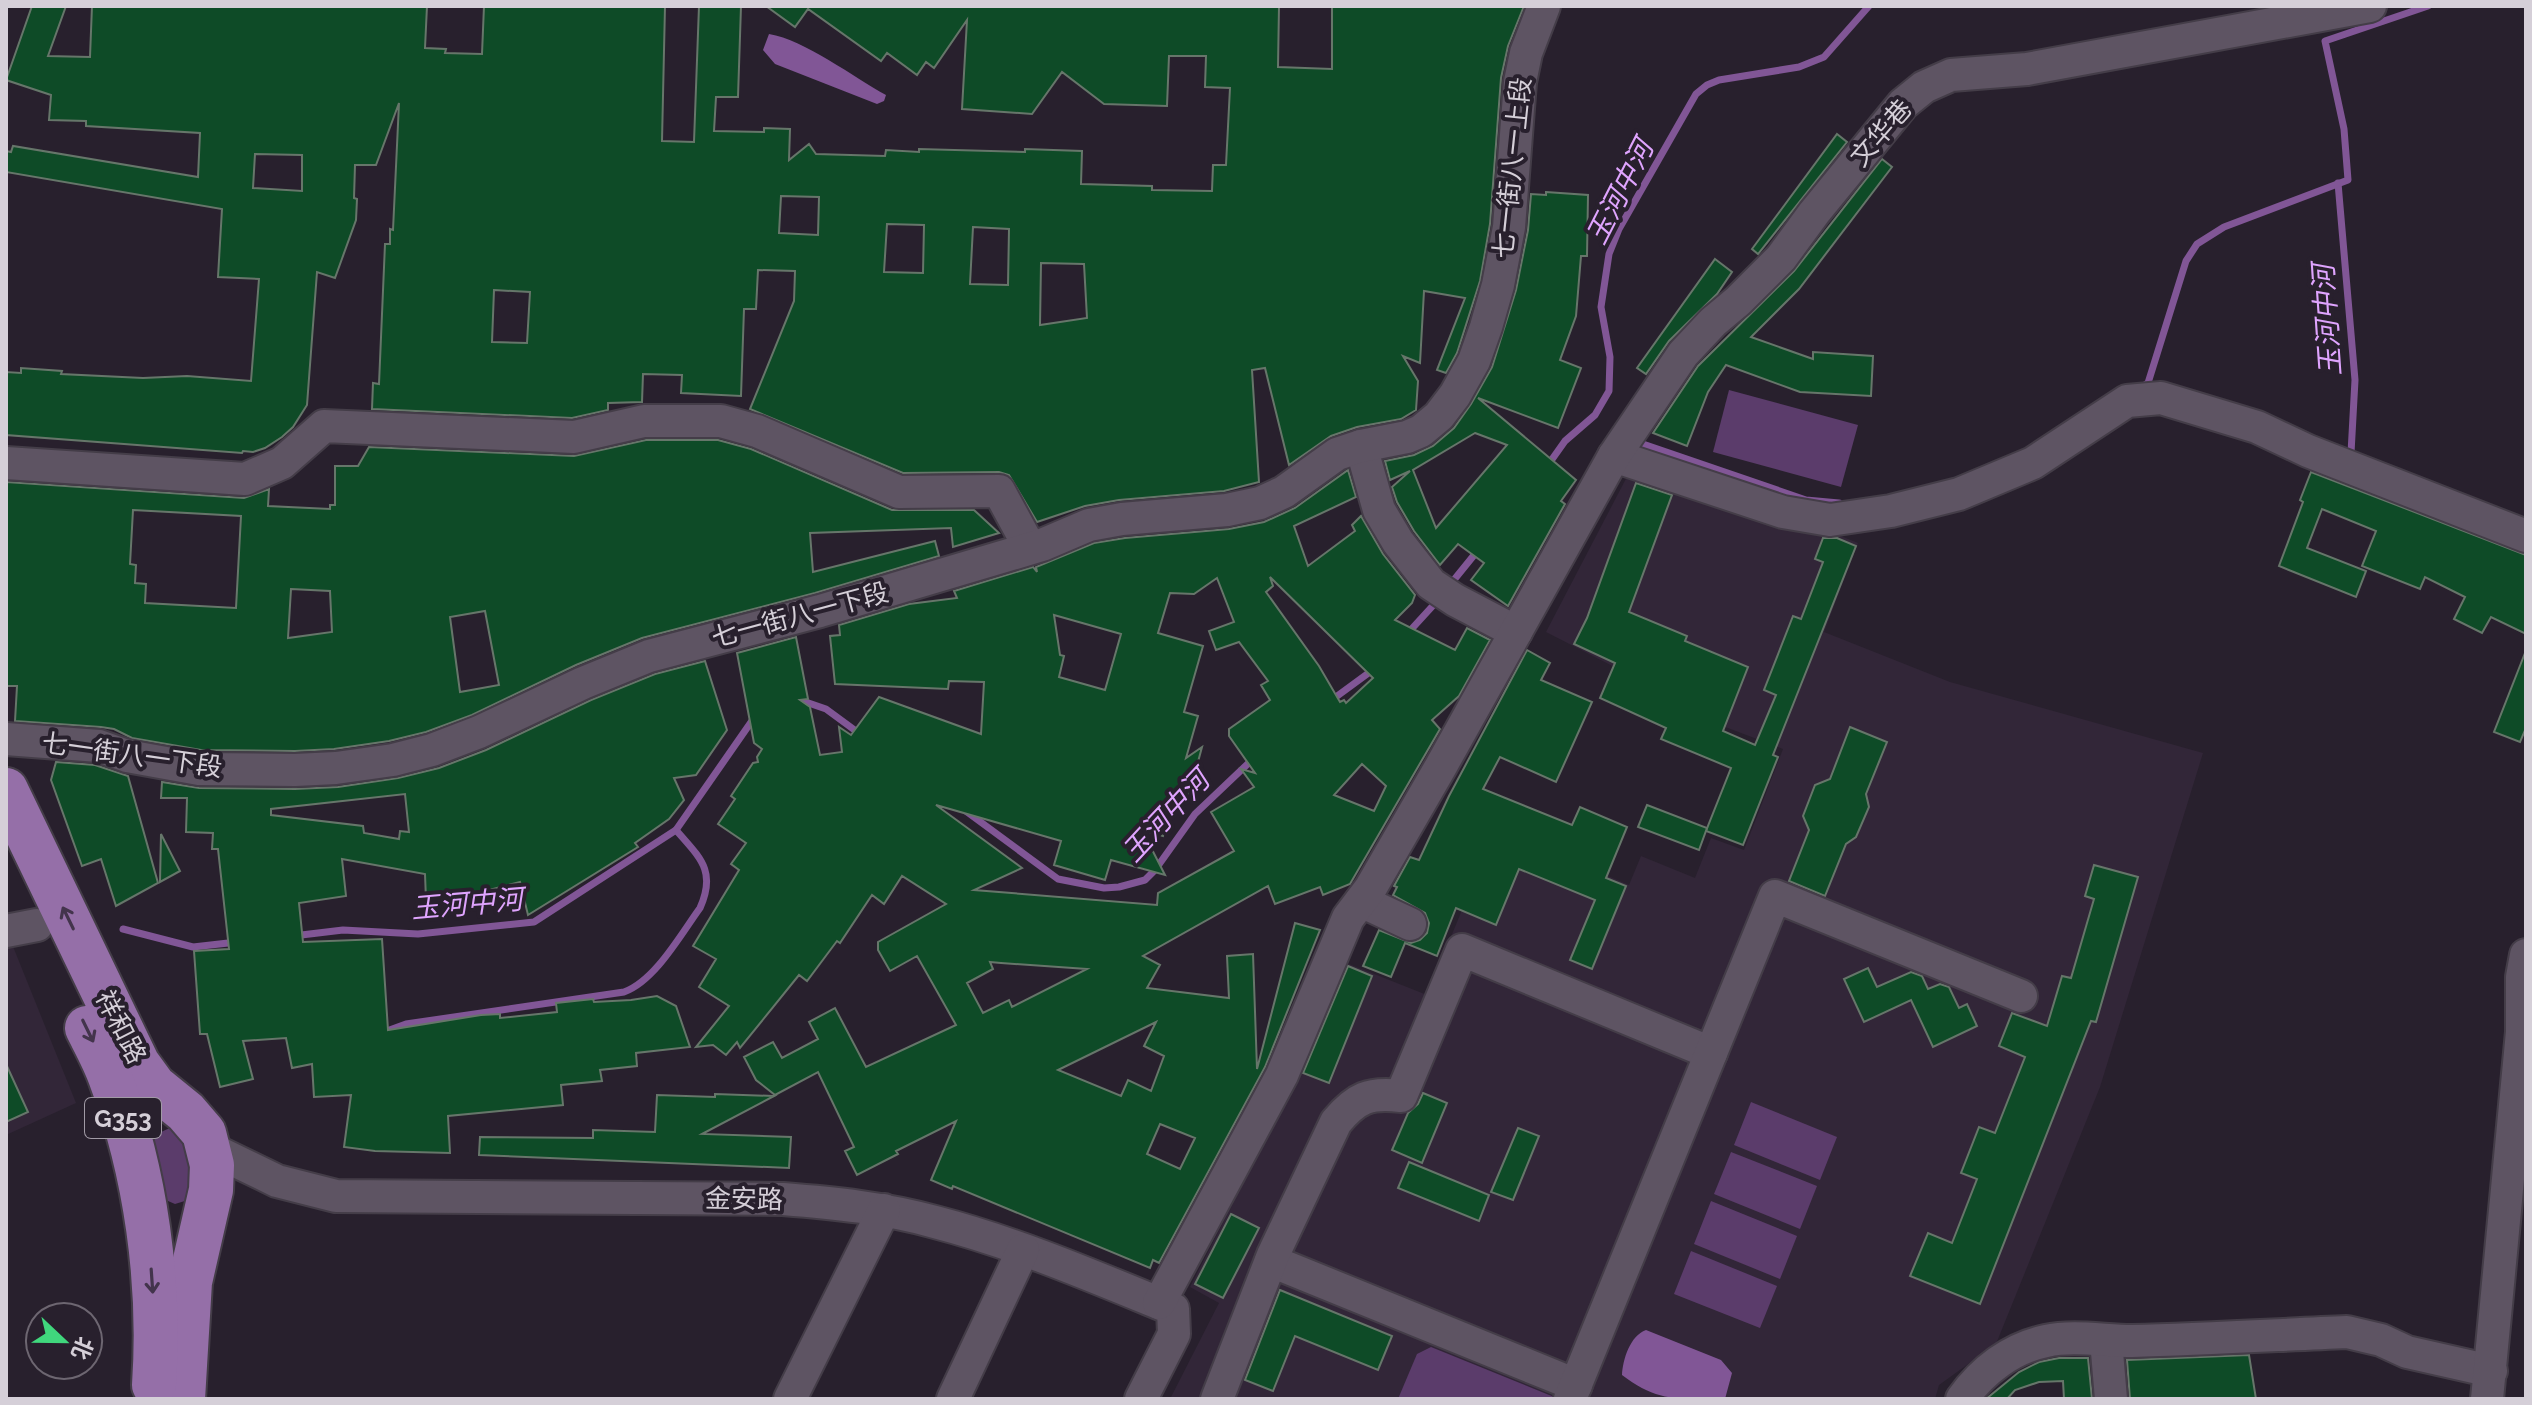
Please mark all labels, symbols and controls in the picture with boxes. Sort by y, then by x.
street label: 七一街八一上段 [1488,76,1536,260]
street label: 文华巷 [1844,94,1918,172]
water label: 玉河中河 [1580,130,1662,249]
water label: 玉河中河 [2306,258,2347,377]
street label: 七一街八一下段 [708,577,892,653]
street label: 七一街八一下段 [40,727,224,783]
water label: 玉河中河 [1116,760,1220,868]
water label: 玉河中河 [410,882,529,925]
one-way arrow [60,907,75,931]
street label: 祥和路 [90,985,152,1069]
one-way arrow [81,1019,96,1043]
road number: G353 [85,1098,161,1138]
street label: 金安路 [705,1183,783,1215]
one-way arrow [145,1267,160,1294]
north arrow [24,1301,104,1381]
text: 北 [66,1333,99,1364]

